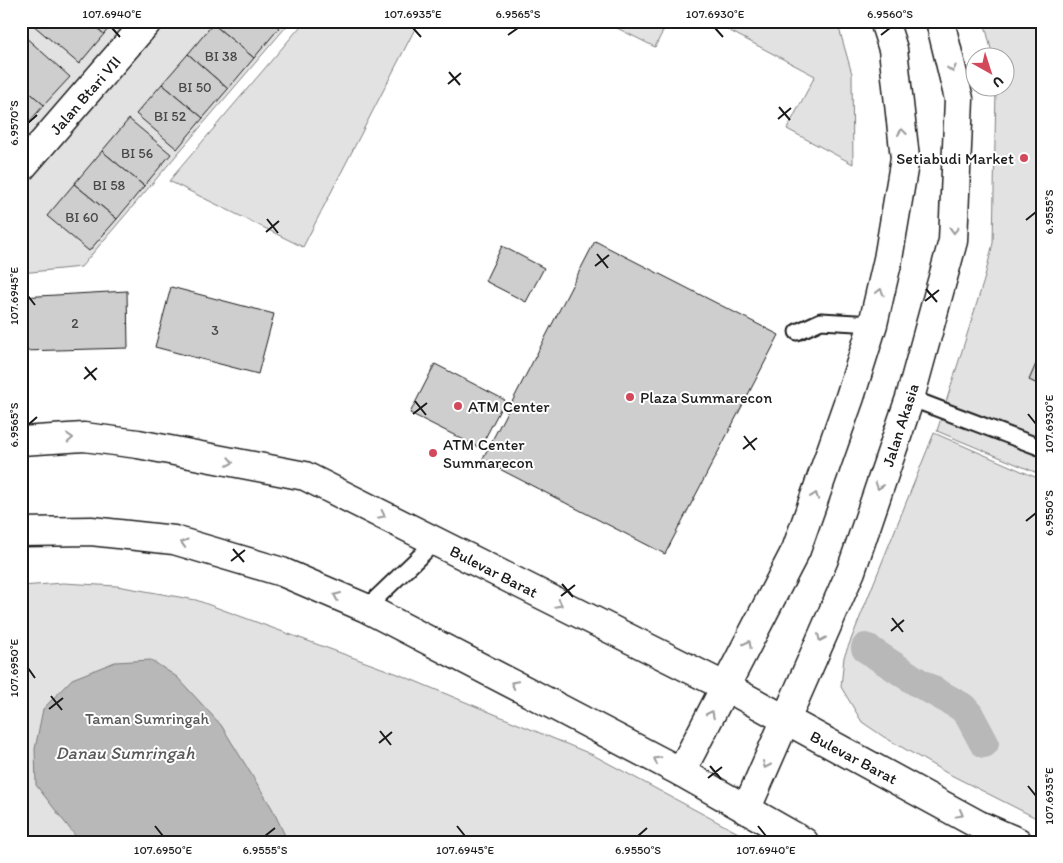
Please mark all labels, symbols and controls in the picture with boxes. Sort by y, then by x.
text: 107.6940°E [82,7,142,21]
text: 107.6935°E [384,7,442,21]
text: 6.9565°S [496,7,541,21]
text: 107.6930°E [686,7,745,21]
text: 6.9560°S [867,7,913,21]
house number: BI 38 [205,48,238,65]
north arrow [966,48,1016,98]
street label: Jalan Btari VII [46,52,125,139]
one-way arrow [946,64,957,73]
text: U [989,72,1007,91]
house number: BI 50 [178,79,212,96]
text: 6.9570°S [7,100,21,146]
house number: BI 52 [154,108,187,125]
one-way arrow [897,127,908,135]
house number: BI 56 [121,145,153,162]
place label: Setiabudi Market [896,149,1014,168]
marker: Setiabudi Market [1018,152,1030,164]
house number: BI 58 [93,177,126,194]
text: 6.9555°S [1042,189,1056,234]
house number: BI 60 [65,209,99,226]
one-way arrow [948,226,959,234]
text: 107.6945°E [7,267,21,325]
one-way arrow [875,287,885,296]
house number: 2 [71,315,79,332]
house number: 3 [211,322,219,339]
street label: Jalan Akasia [878,381,923,469]
place label: Plaza Summarecon [640,388,772,407]
marker: Plaza Summarecon [624,391,636,403]
text: 107.6930°E [1042,394,1056,453]
place label: ATM Center [468,397,550,416]
marker: ATM Center [452,400,464,412]
text: 6.9565°S [7,402,21,447]
one-way arrow [66,433,74,444]
place label: ATM Center Summarecon [443,435,534,472]
marker: ATM Center Summarecon [427,447,439,459]
one-way arrow [226,456,235,466]
one-way arrow [875,482,885,490]
text: 6.9550°S [1042,490,1056,536]
one-way arrow [809,492,819,501]
one-way arrow [377,508,386,518]
one-way arrow [180,539,188,549]
street label: Bulevar Barat [447,541,541,602]
one-way arrow [333,591,342,602]
one-way arrow [553,598,562,608]
one-way arrow [817,633,828,642]
text: 107.6950°E [7,638,21,697]
one-way arrow [742,640,752,649]
one-way arrow [510,680,519,690]
park label: Taman Sumringah [85,709,209,728]
one-way arrow [705,710,715,719]
street label: Bulevar Barat [807,727,901,788]
water label: Danau Sumringah [56,742,195,764]
one-way arrow [654,756,663,766]
one-way arrow [761,760,772,769]
text: 107.6935°E [1042,767,1056,825]
one-way arrow [955,808,964,818]
text: 107.6950°E [134,843,193,857]
text: 6.9555°S [243,843,288,857]
text: 107.6945°E [436,843,494,857]
text: 6.9550°S [615,843,661,857]
text: 107.6940°E [736,843,796,857]

